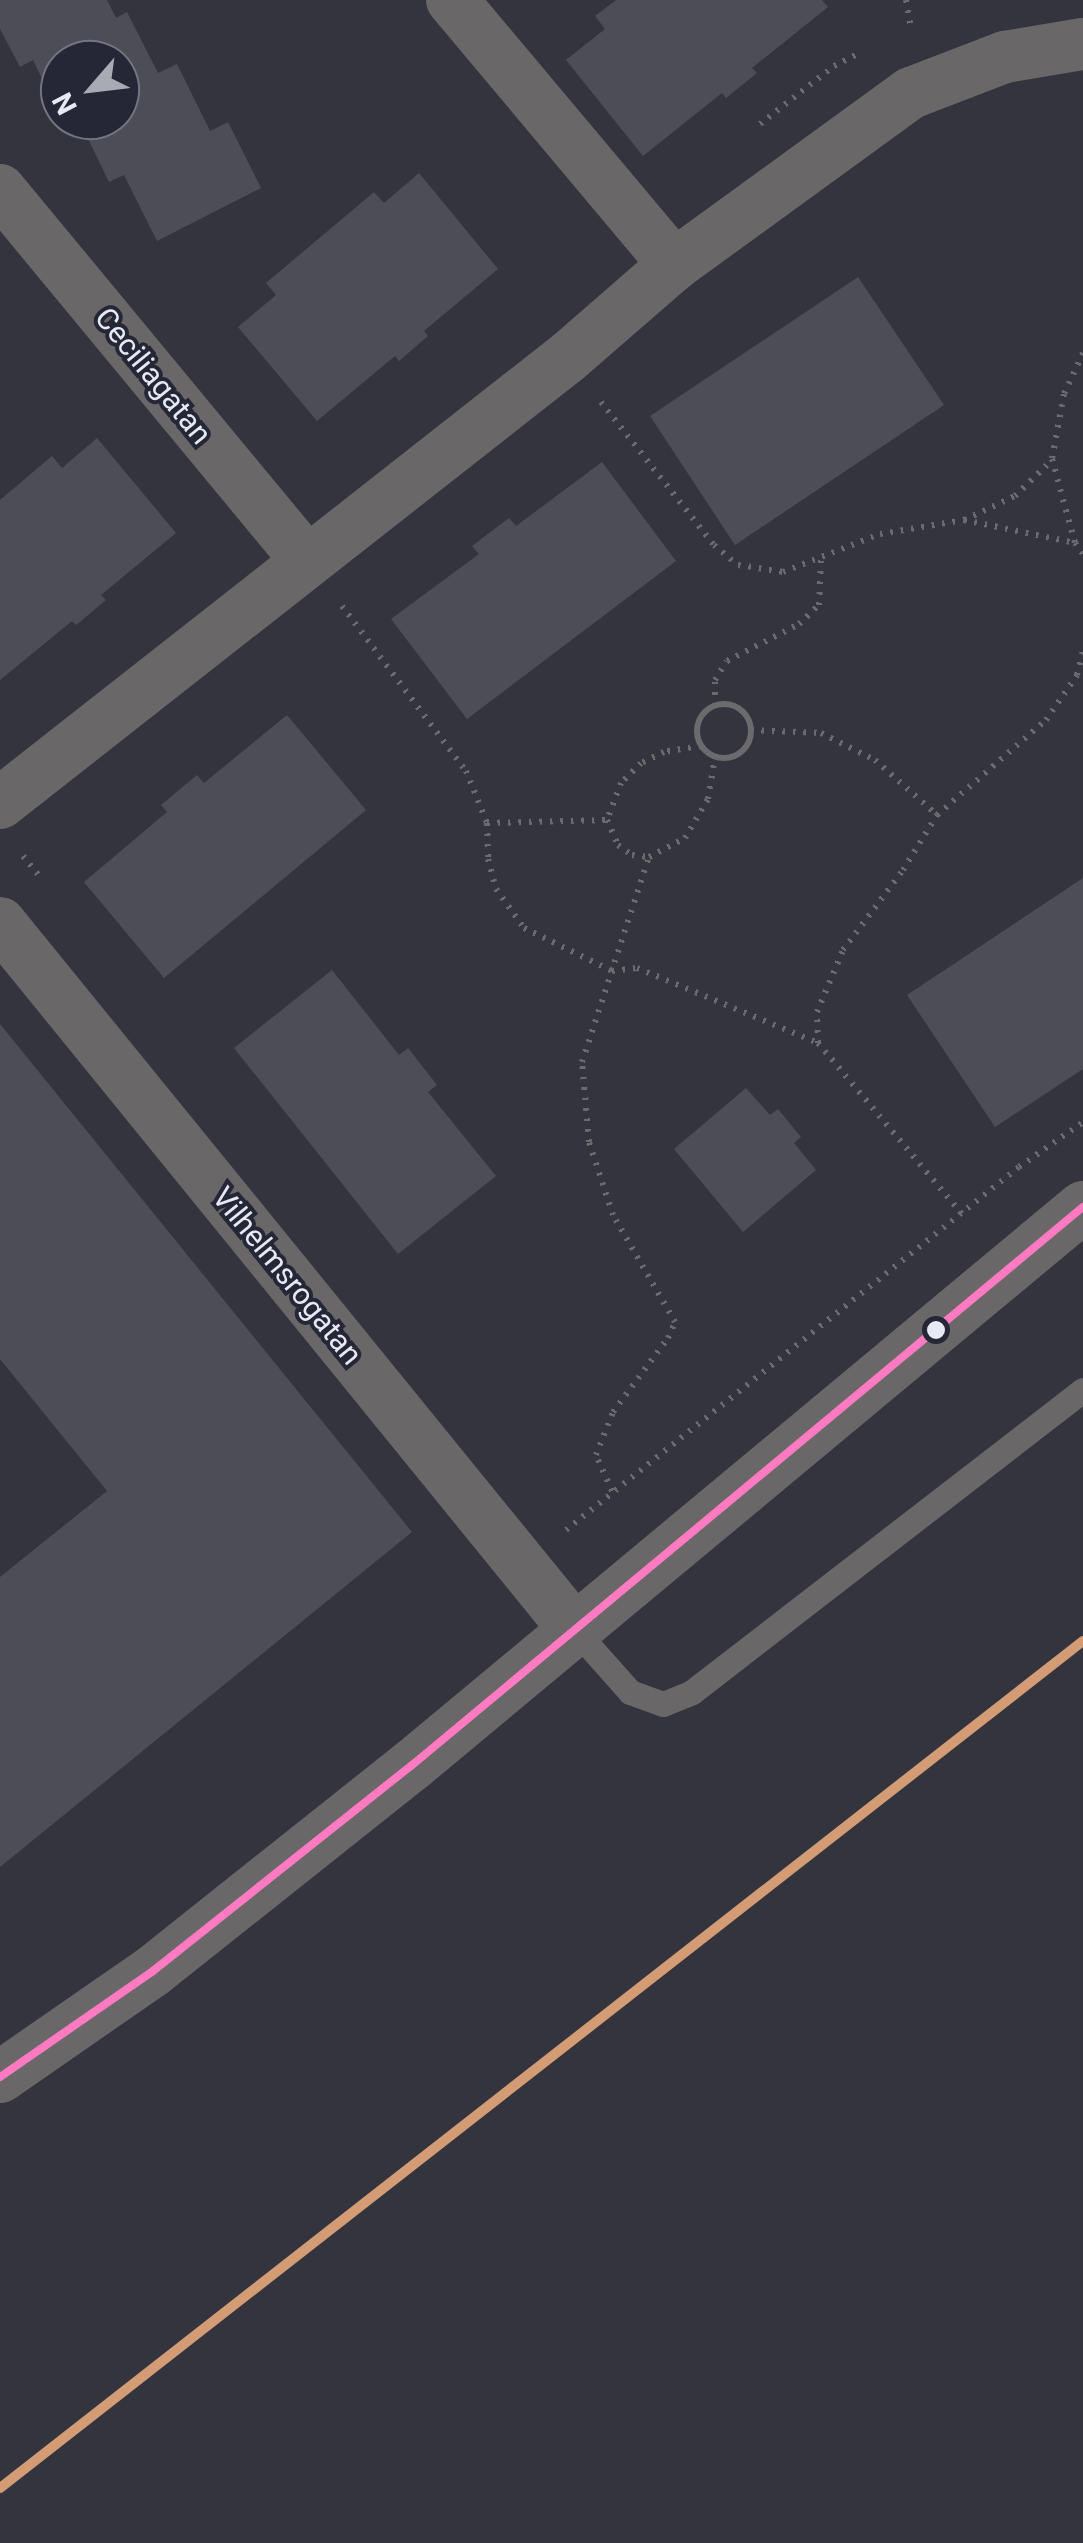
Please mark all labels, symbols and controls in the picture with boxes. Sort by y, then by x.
north arrow [40,40,140,140]
text: N [46,87,84,120]
street label: Ceciliagatan [87,300,219,452]
street label: Vilhelmsrogatan [204,1180,370,1372]
unlabelled marker [926,1320,946,1340]

